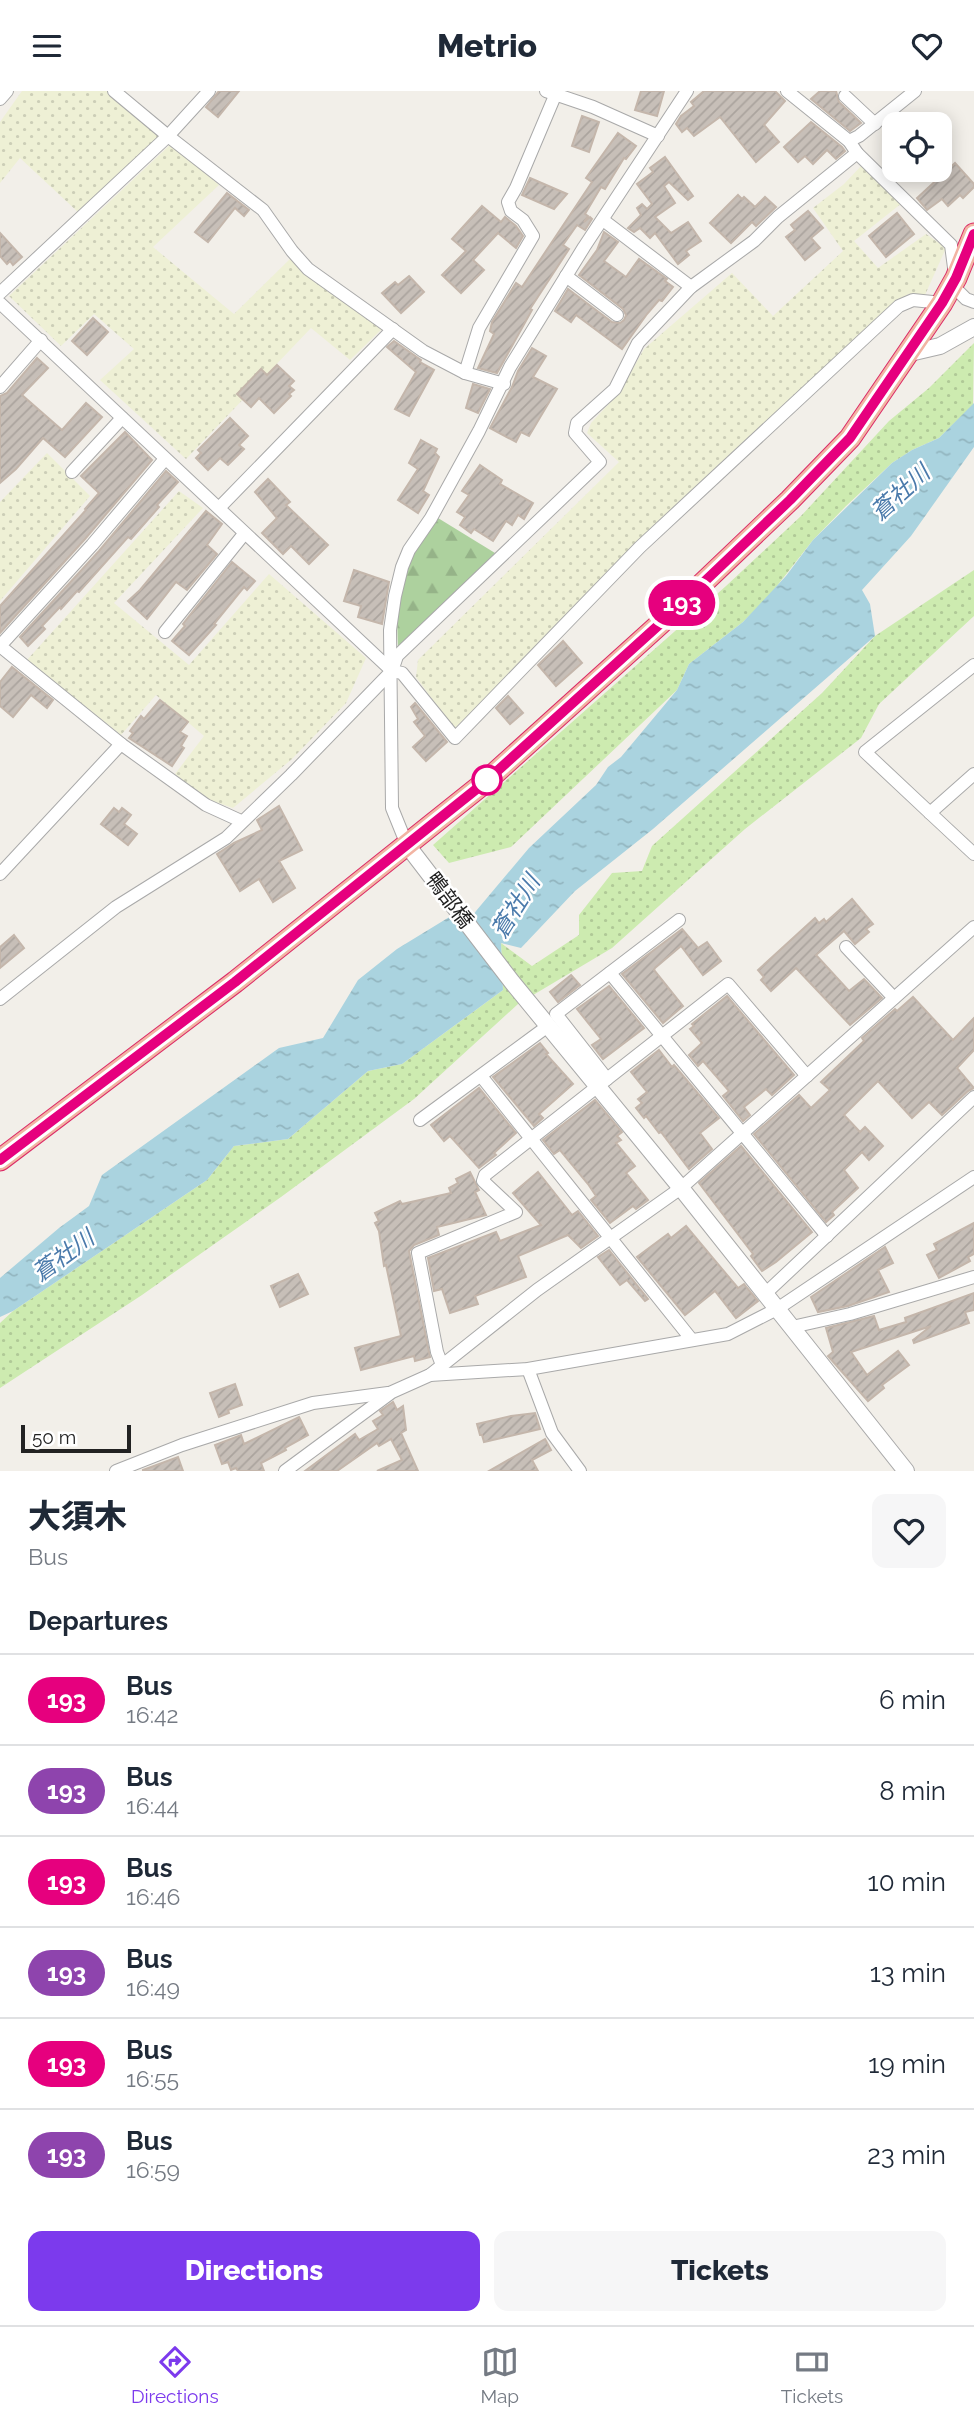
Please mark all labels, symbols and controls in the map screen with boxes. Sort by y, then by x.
icon: menu [28,27,66,65]
text: Metrio [437,27,537,64]
icon: heart [908,27,946,65]
map controls [882,112,952,182]
button: locate [882,112,952,182]
water label: 蒼社川 [865,457,937,525]
line badge: 193 [642,580,722,626]
text: 193 [662,588,702,617]
unlabelled marker [472,765,502,795]
street label: 鴨部橋 [421,867,479,933]
water label: 蒼社川 [485,867,546,942]
water label: 蒼社川 [27,1222,101,1286]
scale bar [21,1422,131,1454]
text: 50 m [32,1426,76,1448]
button: heart [872,1494,946,1568]
text: 大須木 [28,1497,127,1536]
text: Bus [28,1543,68,1570]
text: Departures [28,1606,168,1636]
text: Bus [126,1671,173,1701]
text: 193 [47,1685,86,1714]
text: 6 min [879,1685,946,1715]
text: 16:42 [126,1701,179,1728]
text: Bus [126,1762,173,1792]
text: 193 [47,1776,86,1805]
text: 8 min [879,1776,946,1806]
text: 16:44 [126,1792,179,1819]
text: Bus [126,1853,173,1883]
text: 193 [47,1867,86,1896]
text: 10 min [868,1867,946,1897]
text: 16:46 [126,1883,180,1910]
text: Bus [126,1944,173,1974]
text: 193 [47,1958,86,1987]
text: 13 min [870,1958,946,1988]
text: 16:49 [126,1974,180,2001]
text: Bus [126,2035,173,2065]
text: 193 [47,2049,86,2078]
text: 19 min [868,2049,946,2079]
text: 16:55 [126,2065,179,2092]
text: Bus [126,2126,173,2156]
text: 193 [47,2140,86,2169]
text: 23 min [867,2140,946,2170]
text: 16:59 [126,2156,180,2183]
button: Directions [28,2231,480,2311]
button: Tickets [494,2231,946,2311]
tab: Directions [131,2343,219,2407]
tab: Map [480,2343,519,2407]
tab: Tickets [781,2343,843,2407]

